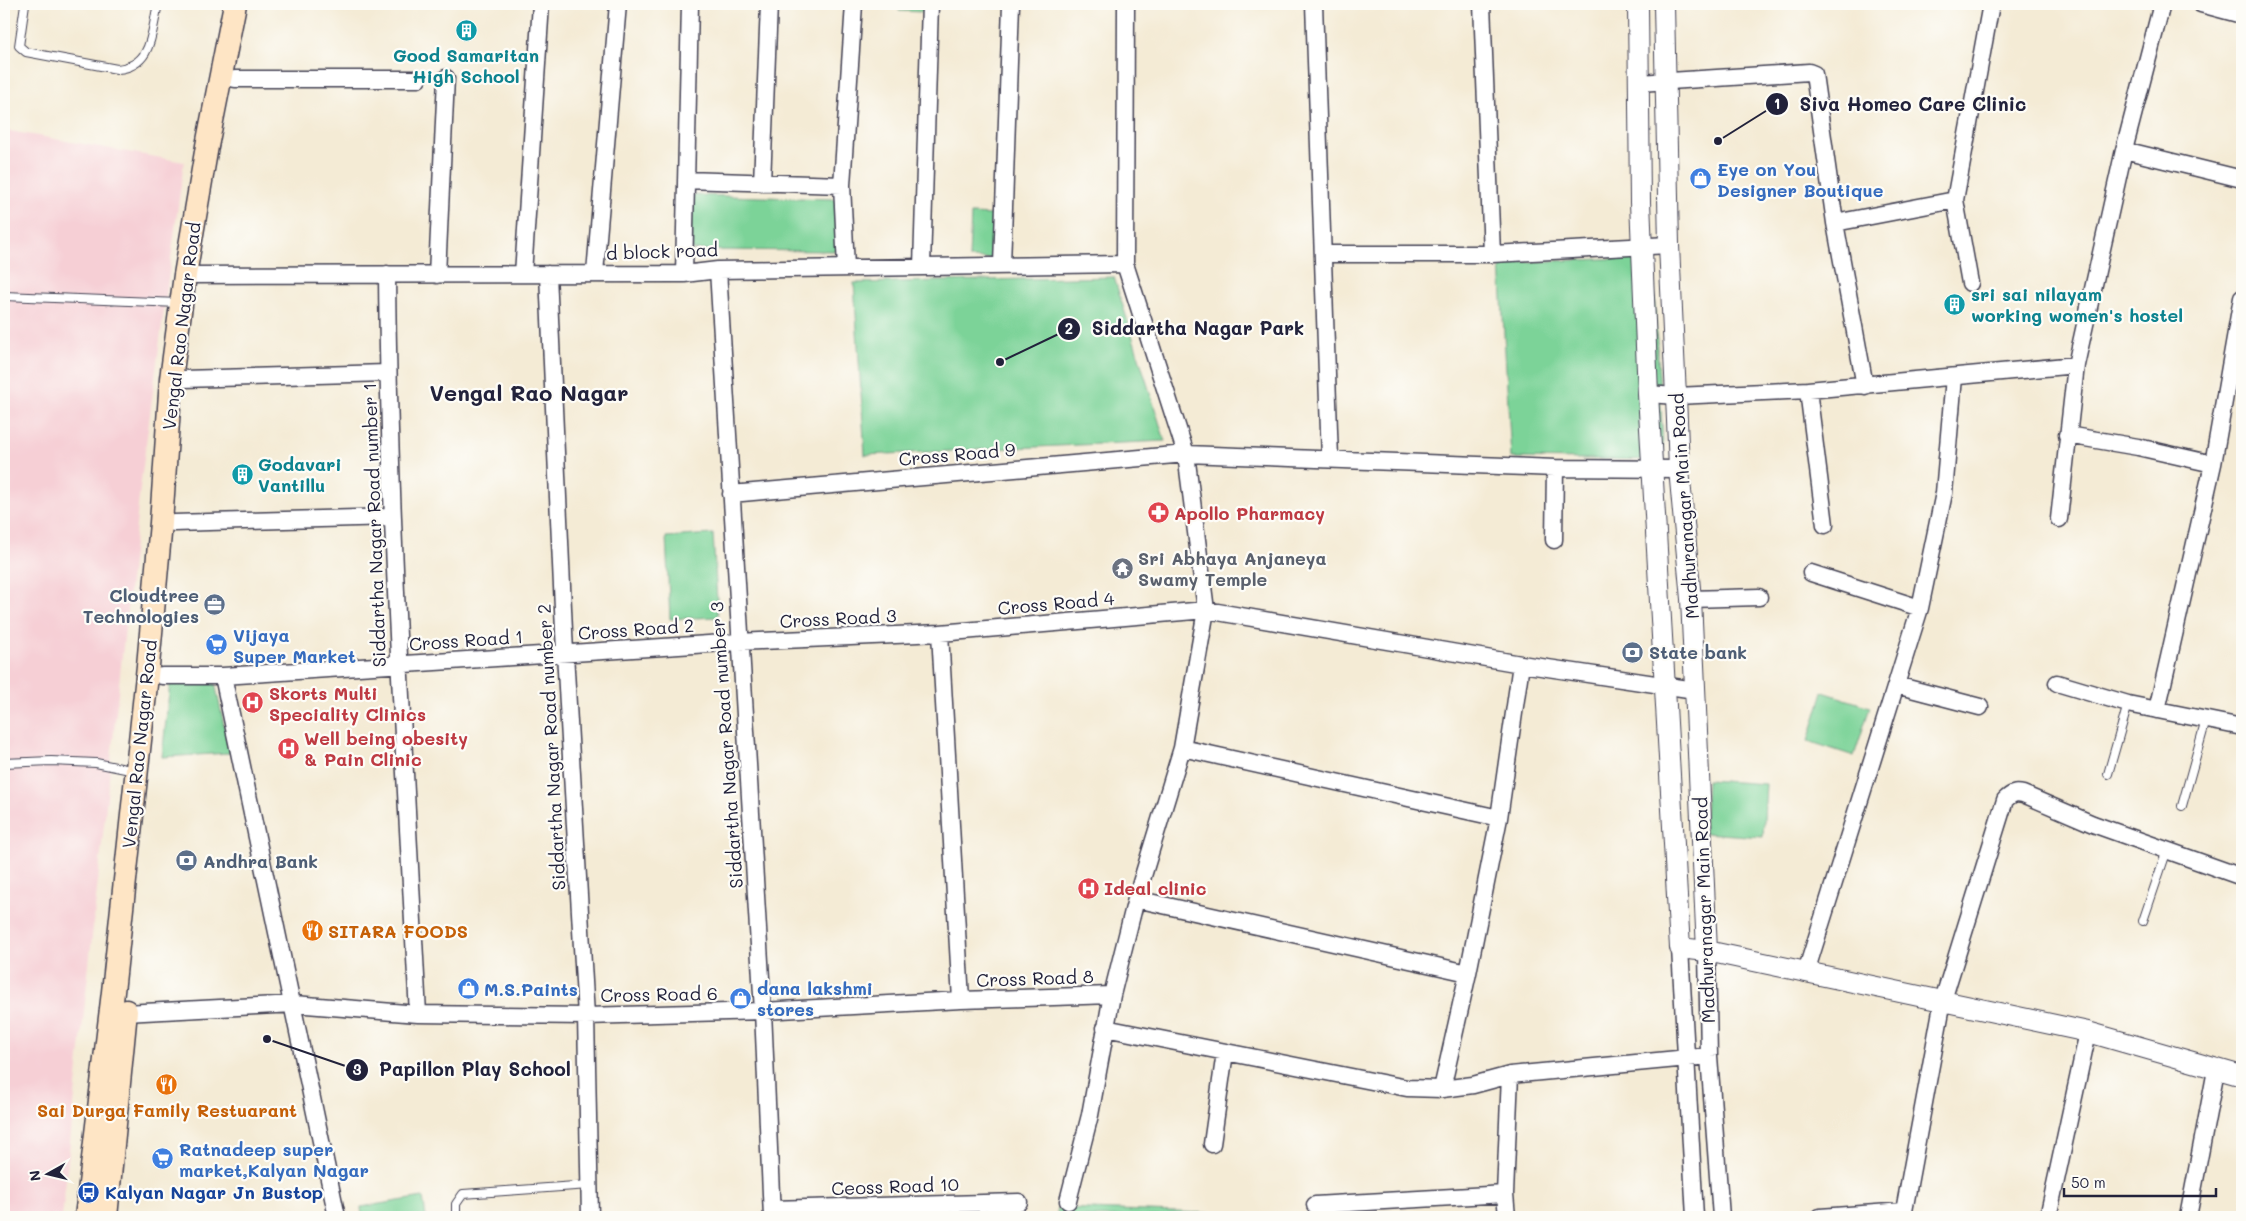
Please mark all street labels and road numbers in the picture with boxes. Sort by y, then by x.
street label: Vengal Rao Nagar Road [156,221,206,431]
street label: d block road [606,237,718,265]
street label: Siddartha Nagar Road number 1 [357,382,391,668]
street label: Madhuranagar Main Road [1664,392,1704,620]
street label: Cross Road 9 [898,437,1017,471]
street label: Cross Road 4 [997,586,1116,620]
street label: Siddartha Nagar Road number 3 [704,601,748,889]
street label: Siddartha Nagar Road number 2 [532,603,570,891]
street label: Cross Road 3 [779,603,897,633]
street label: Cross Road 2 [577,613,695,645]
street label: Cross Road 1 [408,624,524,656]
street label: Vengal Rao Nagar Road [116,639,162,849]
street label: Madhuranagar Main Road [1688,796,1720,1024]
street label: Cross Road 8 [976,964,1094,992]
street label: Cross Road 6 [600,981,718,1007]
street label: Ceoss Road 10 [831,1172,959,1200]

